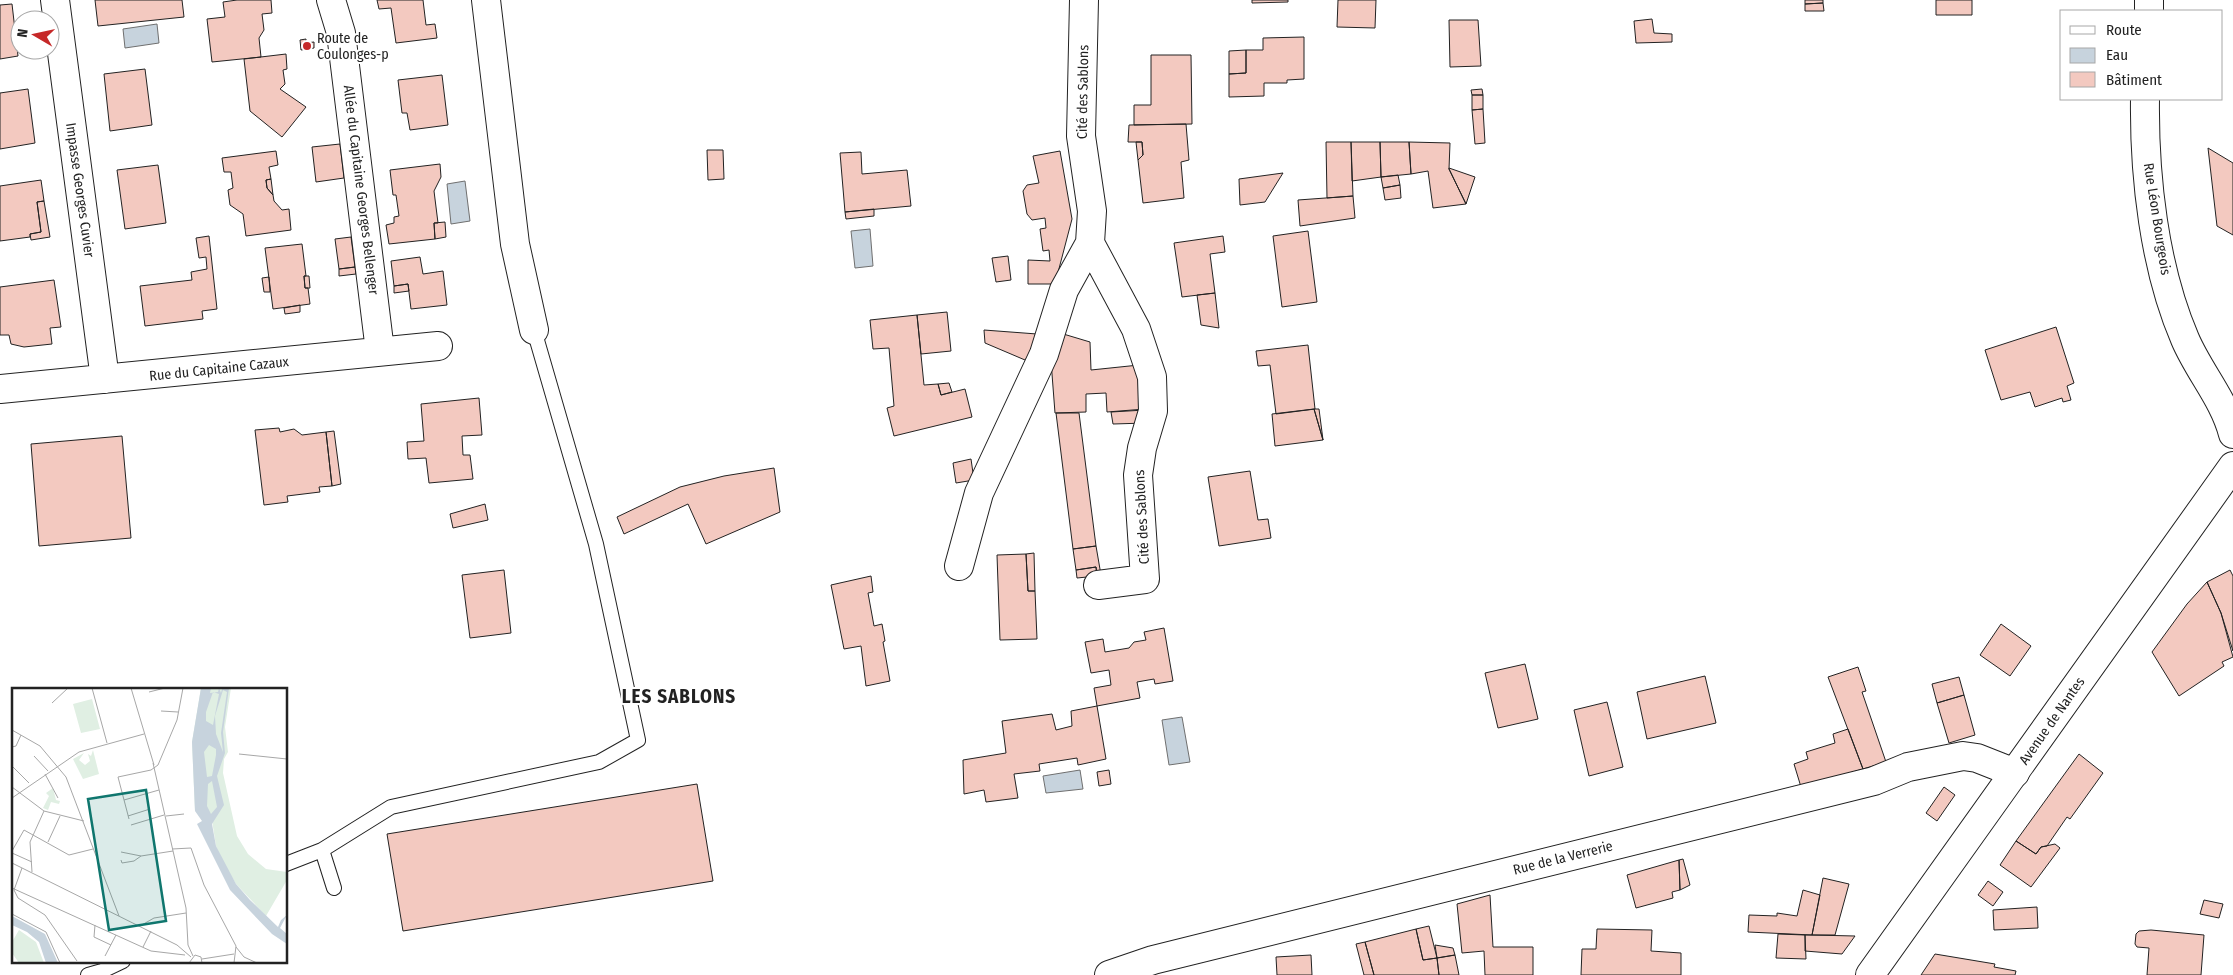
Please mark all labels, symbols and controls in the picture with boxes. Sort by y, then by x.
north arrow [10,10,60,60]
legend [2060,10,2223,100]
text: Route [2106,21,2142,39]
text: N [14,28,32,39]
place label: Route de Coulonges-p [317,30,389,63]
marker: Route de Coulonges-p [301,40,313,52]
street label: Cité des Sablons [1074,45,1092,139]
text: Eau [2106,46,2128,64]
text: Bâtiment [2106,71,2162,89]
street label: Allée du Capitaine Georges Bellenger [340,84,382,296]
street label: Impasse Georges Cuvier [62,122,98,259]
street label: Rue Léon Bourgeois [2140,162,2174,276]
street label: Rue du Capitaine Cazaux [148,353,290,385]
street label: Cité des Sablons [1131,469,1153,565]
street label: Avenue de Nantes [2015,674,2089,768]
district label: LES SABLONS [622,685,736,708]
inset map [12,688,288,962]
street label: Rue de la Verrerie [1511,837,1615,879]

